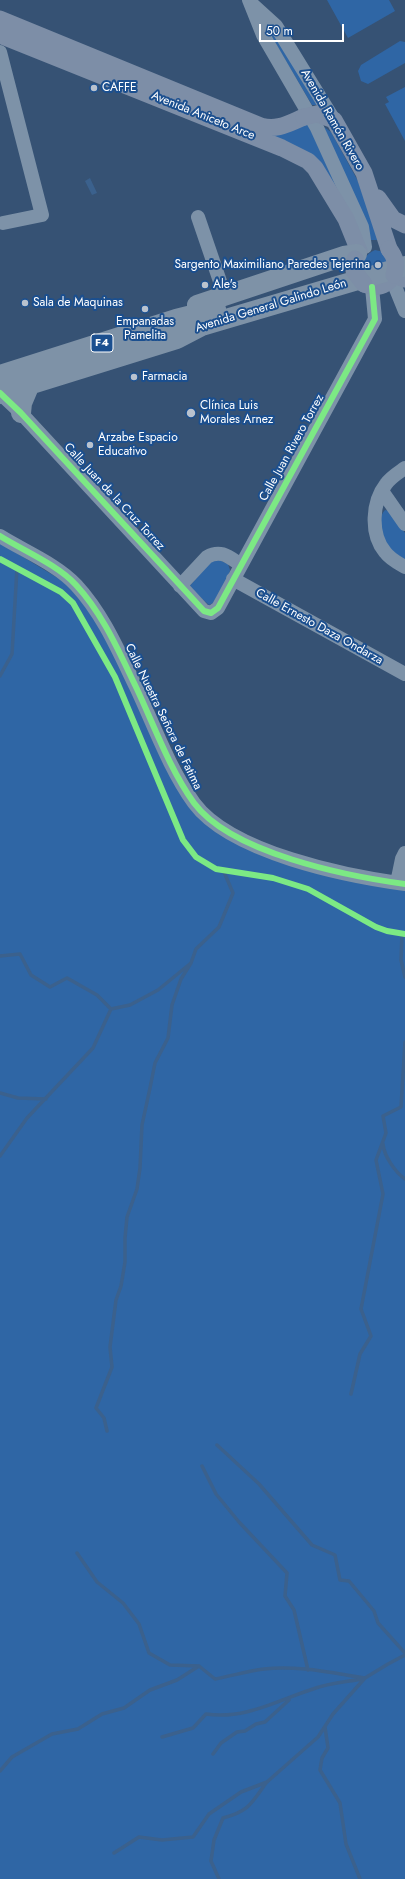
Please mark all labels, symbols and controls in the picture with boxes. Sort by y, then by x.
scale bar [261,16,346,42]
text: 50 m [266,22,293,40]
street label: Avenida Ramón Rivero [297,67,367,173]
place label: CAFFE [102,81,137,95]
marker: CAFFE [89,83,99,93]
street label: Avenida Aniceto Arce [149,89,257,143]
place label: Sargento Maximiliano Paredes Tejerina [175,258,370,272]
marker: Sargento Maximiliano Paredes Tejerina [373,260,383,270]
street label: Avenida General Galindo León [194,276,348,336]
place label: Ale's [213,278,237,292]
marker: Ale's [200,280,210,290]
place label: Sala de Maquinas [33,296,123,310]
marker: Sala de Maquinas [20,298,30,308]
marker: Empanadas Pamelita [140,304,150,314]
place label: Empanadas Pamelita [116,315,174,343]
road number: F4 [91,334,113,352]
place label: Farmacia [142,370,187,384]
marker: Farmacia [129,372,139,382]
street label: Calle Juan Rivero Torrez [257,392,327,504]
place label: Clínica Luis Morales Arnez [200,399,273,427]
marker: Clínica Luis Morales Arnez [185,407,197,419]
place label: Arzabe Espacio Educativo [98,431,178,459]
street label: Calle Juan de la Cruz Torrez [61,440,167,554]
marker: Arzabe Espacio Educativo [85,440,95,450]
street label: Calle Ernesto Daza Ondarza [253,586,385,668]
street label: Calle Nuestra Señora de Fatima [121,642,205,792]

